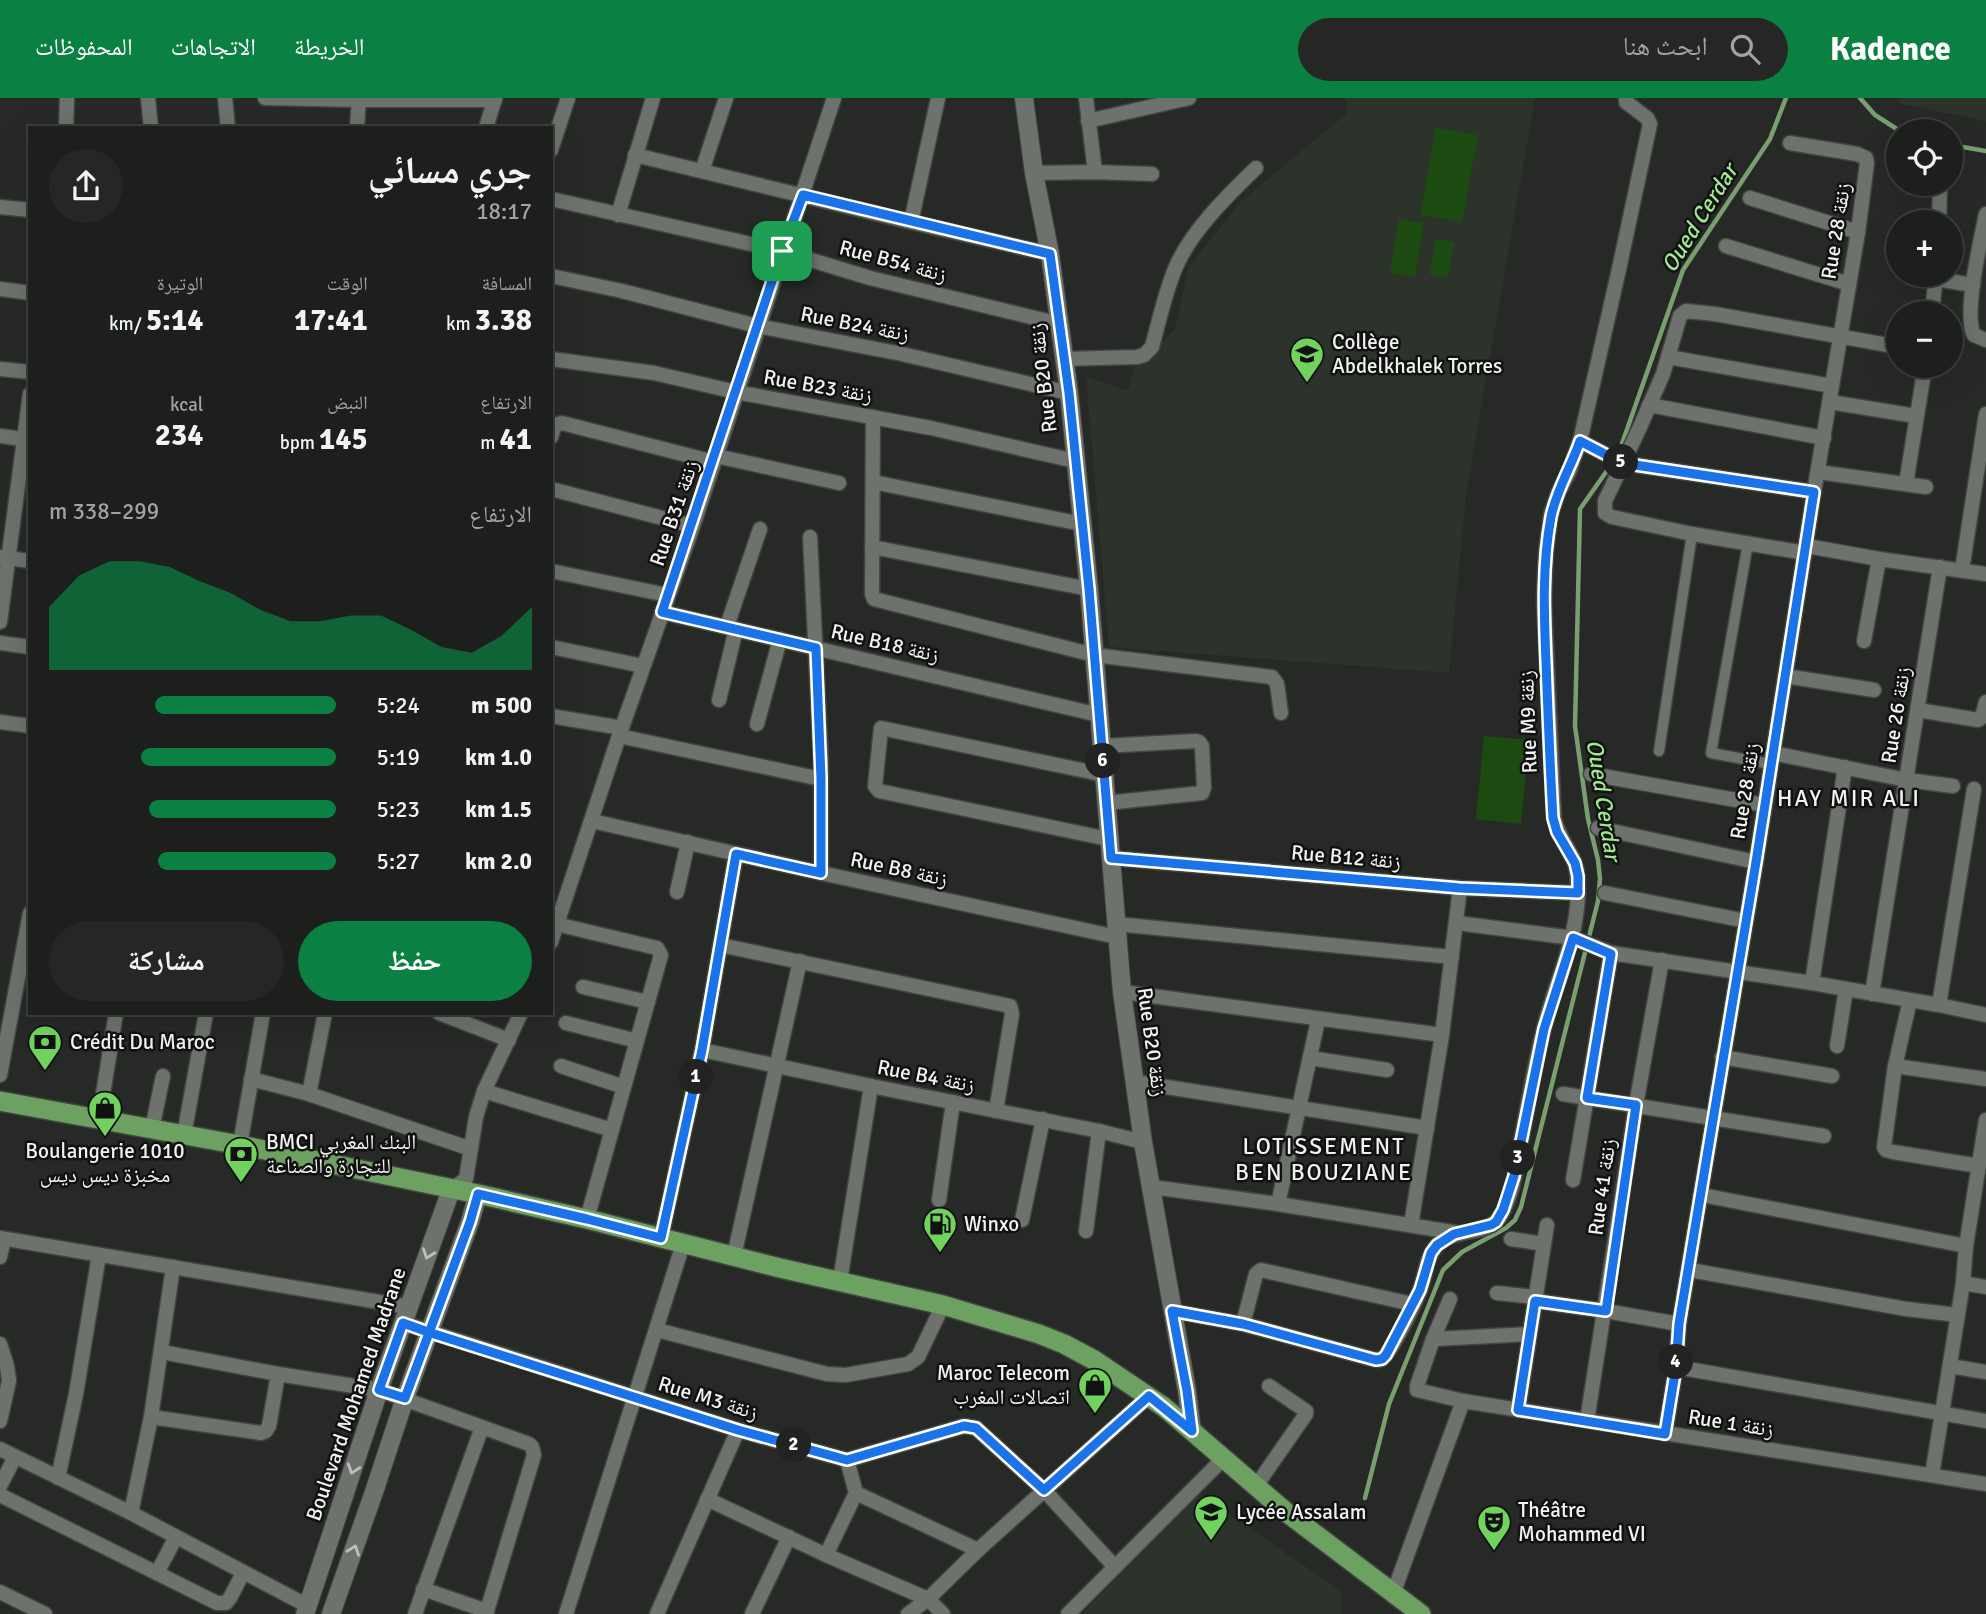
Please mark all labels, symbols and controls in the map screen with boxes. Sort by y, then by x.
search box [1298,18,1788,81]
text: Kadence [1830,29,1951,70]
icon: search [1726,30,1764,68]
text: ابحث هنا [1623,31,1708,63]
text: المحفوظات [35,32,133,62]
text: الاتجاهات [171,32,256,62]
text: الخريطة [294,32,365,62]
map controls [1886,119,1963,378]
button: locate [1886,119,1963,196]
text: جري مسائي [368,147,532,194]
button: share [49,149,123,223]
water label: Oued Cerdar [1655,156,1746,278]
street label: Rue 28 زنقة [1816,181,1856,281]
text: 18:17 [476,197,532,226]
button: + [1886,210,1963,287]
pin [752,221,812,281]
icon: arrive [763,232,801,270]
street label: Rue B54 زنقة [836,234,950,288]
text: الوتيرة [157,272,203,296]
text: الوقت [327,272,368,296]
text: المسافة [482,272,532,296]
street label: Rue B24 زنقة [798,301,912,347]
button: − [1886,301,1963,378]
text: 5:14 [146,302,203,339]
text: 17:41 [294,302,368,339]
text: 3.38 [475,302,532,339]
text: /km [109,312,146,336]
text: km [446,312,475,336]
street label: Rue B20 زنقة [1023,322,1063,434]
place label: Collège Abdelkhalek Torres [1332,329,1502,379]
school or university icon: Collège Abdelkhalek Torres [1288,335,1326,384]
street label: Rue B23 زنقة [761,364,875,408]
text: النبض [327,391,368,415]
text: الارتفاع [480,391,532,415]
text: kcal [170,393,203,417]
text: 234 [155,417,203,454]
text: 145 [319,421,368,458]
text: 41 [500,421,532,458]
text: bpm [280,431,319,455]
text: m [480,431,500,455]
pin: 5 [1604,444,1638,480]
text: 5 [1615,449,1626,473]
street label: Rue B31 زنقة [644,457,704,569]
text: 299–338 m [49,497,159,526]
text: الارتفاع [469,500,532,529]
street label: Rue B18 زنقة [828,618,942,668]
street label: Rue 26 زنقة [1876,665,1916,765]
street label: Rue M9 زنقة [1513,670,1543,774]
text: 5:24 [377,691,420,720]
text: 500 m [471,691,532,720]
water label: Oued Cerdar [1580,737,1628,866]
street label: Rue 28 زنقة [1725,741,1765,841]
text: 5:19 [377,743,420,772]
text: 1.0 km [465,743,532,772]
pin: 6 [1086,744,1120,778]
text: 6 [1097,748,1108,772]
district label: HAY MIR ALI [1777,784,1921,813]
text: 5:23 [377,795,420,824]
text: 1.5 km [465,795,532,824]
street label: Rue B12 زنقة [1290,839,1402,875]
street label: Rue B8 زنقة [848,846,950,892]
text: 5:27 [377,847,420,876]
text: 2.0 km [465,847,532,876]
button: مشاركة [49,921,284,1001]
button: حفظ [298,921,532,1001]
street label: Rue B20 زنقة [1131,986,1173,1098]
bank icon: Crédit Du Maroc [26,1023,64,1072]
place label: Crédit Du Maroc [70,1029,215,1055]
street label: Rue B4 زنقة [875,1054,977,1098]
pin: 1 [678,1060,714,1094]
text: 1 [690,1064,701,1088]
shop icon: Boulangerie 1010 مخبزة ديس ديس [86,1089,124,1138]
place label: BMCI البنك المغربي للتجارة والصناعة [266,1129,416,1179]
district label: LOTISSEMENT BEN BOUZIANE [1235,1132,1413,1187]
bank icon: BMCI البنك المغربي للتجارة والصناعة [222,1135,260,1184]
street label: Rue 41 زنقة [1582,1137,1622,1237]
place label: Boulangerie 1010 مخبزة ديس ديس [25,1138,185,1188]
pin: 3 [1500,1140,1536,1176]
text: 3 [1512,1145,1523,1169]
fuel station icon: Winxo [921,1205,959,1254]
place label: Winxo [964,1211,1019,1237]
one-way arrow [422,1247,436,1259]
street label: Boulevard Mohamed Madrane [300,1264,412,1524]
pin: 4 [1658,1344,1694,1380]
text: 4 [1670,1349,1681,1373]
place label: Maroc Telecom اتصالات المغرب [937,1360,1070,1410]
shop icon: Maroc Telecom اتصالات المغرب [1076,1366,1114,1415]
street label: Rue M3 زنقة [655,1370,761,1426]
street label: Rue زنقة 1 [1686,1403,1776,1443]
pin: 2 [776,1428,812,1462]
text: 2 [788,1432,799,1456]
one-way arrow [347,1462,361,1474]
school or university icon: Lycée Assalam [1192,1493,1230,1542]
place label: Théâtre Mohammed VI [1518,1497,1646,1547]
place label: Lycée Assalam [1236,1499,1366,1525]
theatre icon: Théâtre Mohammed VI [1475,1503,1513,1552]
one-way arrow [346,1544,360,1556]

